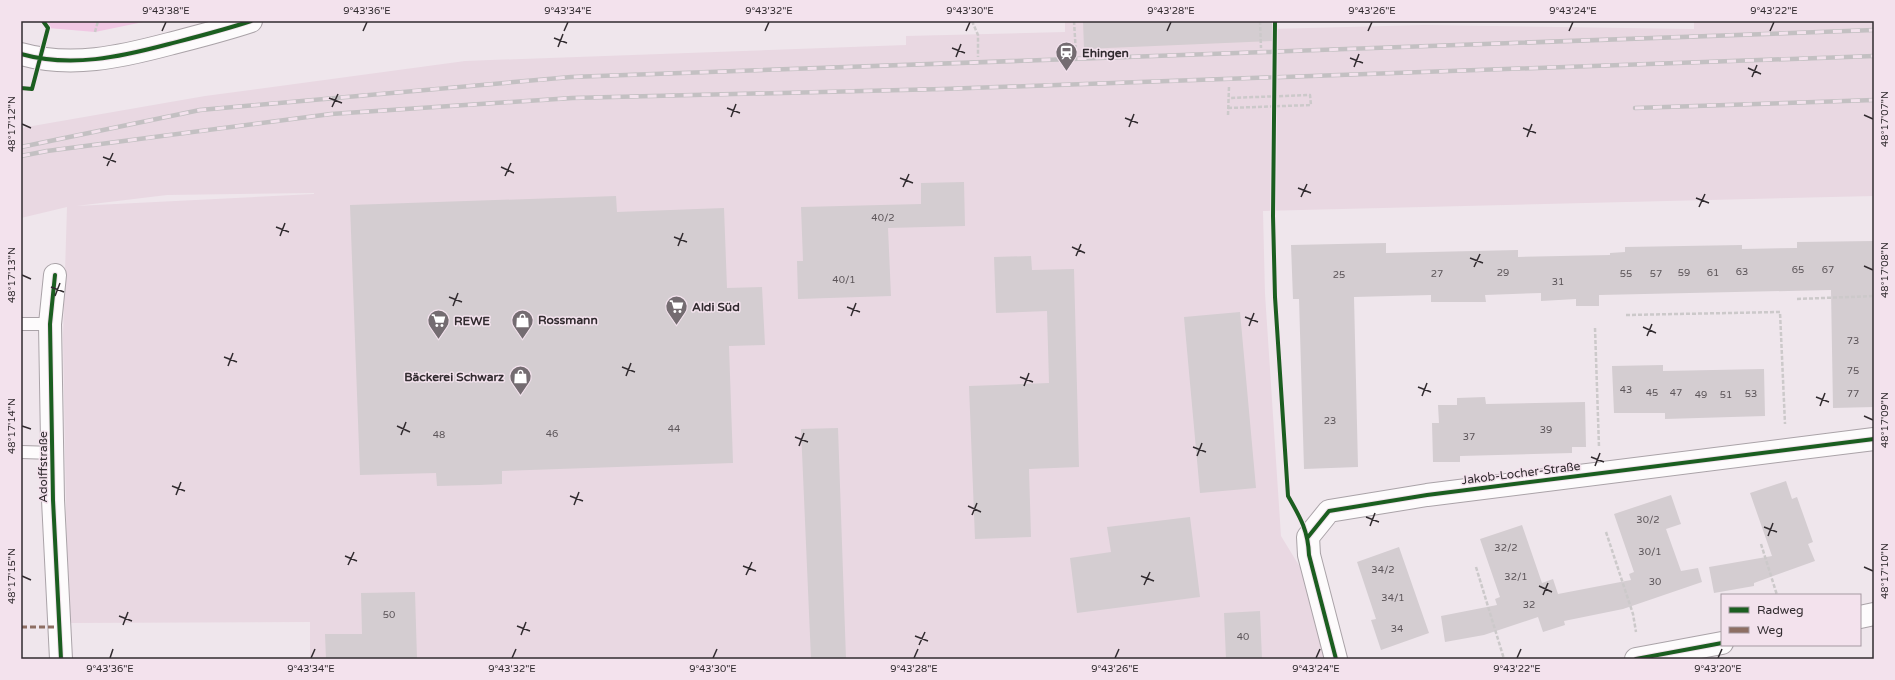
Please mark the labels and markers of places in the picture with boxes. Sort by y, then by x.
station icon: Ehingen [1054,40,1080,73]
place label: Ehingen [1082,46,1129,61]
supermarket icon: Aldi Süd [664,294,690,327]
place label: Aldi Süd [692,300,740,314]
shop icon: Rossmann [510,307,536,340]
supermarket icon: REWE [425,308,451,341]
place label: Rossmann [538,313,598,327]
place label: REWE [454,314,490,328]
shop icon: Bäckerei Schwarz [507,364,533,397]
place label: Bäckerei Schwarz [404,370,504,384]

